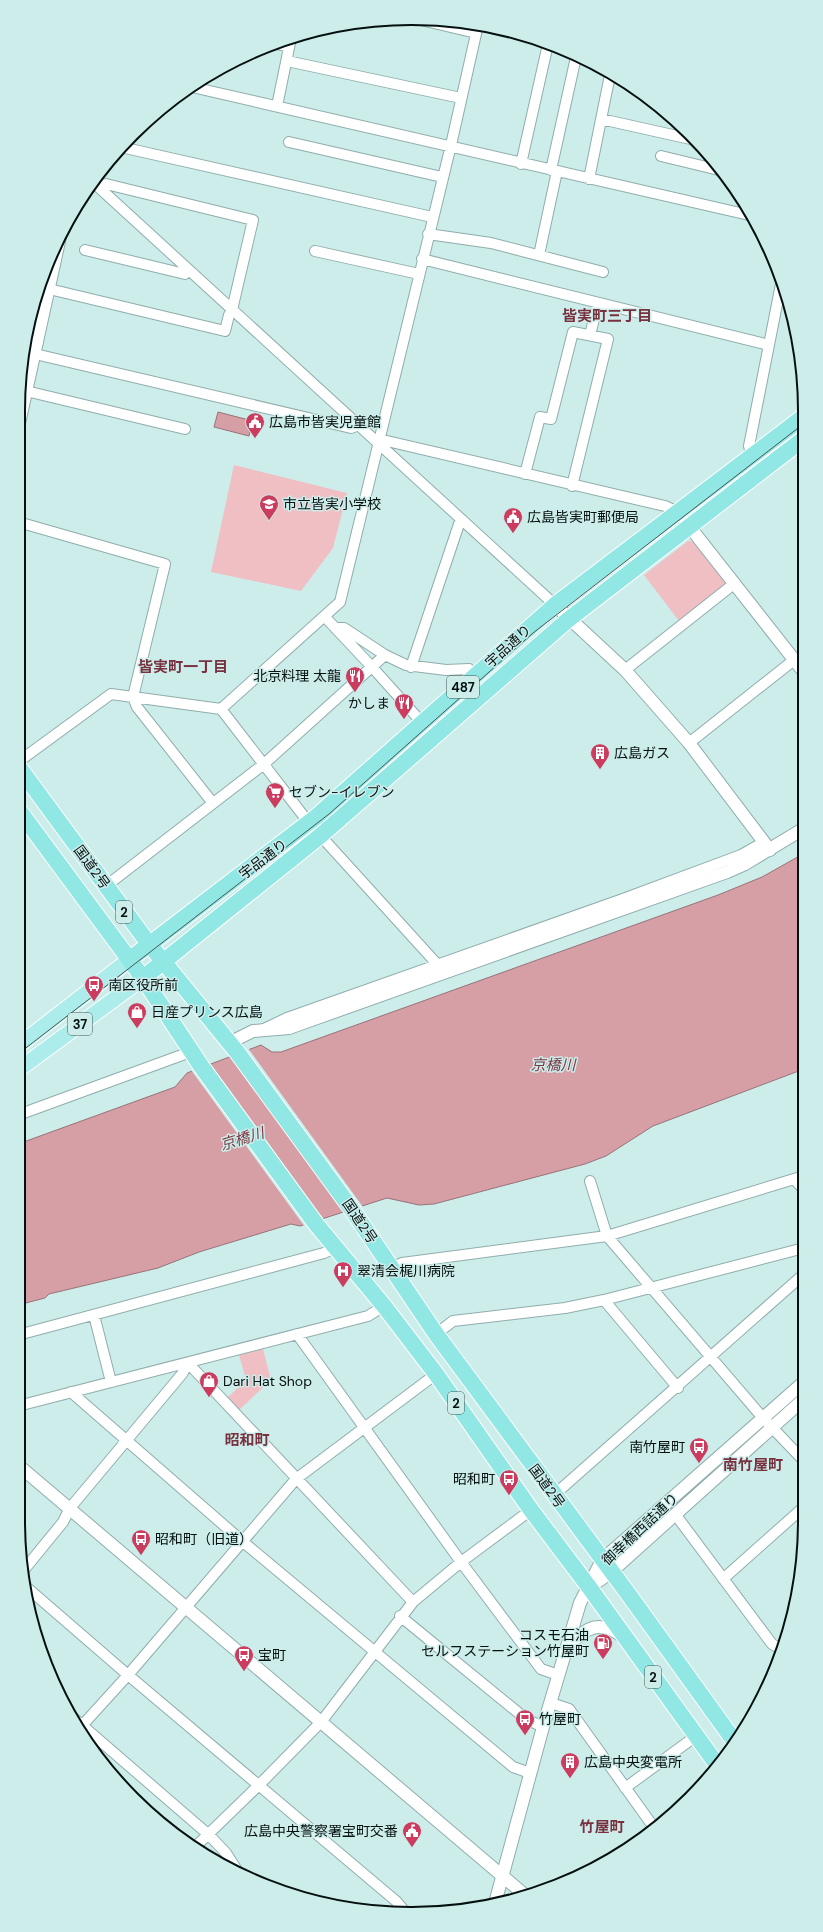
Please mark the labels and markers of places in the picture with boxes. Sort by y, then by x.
public building icon: 広島市皆実児童館 [244,411,266,439]
place label: 広島市皆実児童館 [269,413,381,431]
school or university icon: 市立皆実小学校 [258,493,280,521]
place label: 市立皆実小学校 [283,495,381,513]
public building icon: 広島皆実町郵便局 [502,506,524,534]
place label: 広島皆実町郵便局 [527,508,639,526]
restaurant icon: 北京料理 太龍 [344,665,366,693]
place label: 北京料理 太龍 [253,667,341,685]
restaurant icon: かしま [393,692,415,720]
place label: かしま [348,694,390,712]
building icon: 広島ガス [589,742,611,770]
place label: 広島ガス [614,744,670,762]
supermarket icon: セブン-イレブン [264,781,286,809]
place label: セブン-イレブン [289,783,395,801]
bus stop icon: 南区役所前 [83,974,105,1002]
place label: 南区役所前 [108,976,178,994]
shop icon: 日産プリンス広島 [126,1001,148,1029]
place label: 日産プリンス広島 [151,1003,263,1021]
hospital icon: 翠清会梶川病院 [332,1260,354,1288]
place label: 翠清会梶川病院 [357,1262,455,1280]
shop icon: Dari Hat Shop [198,1370,220,1398]
place label: Dari Hat Shop [223,1372,312,1390]
bus stop icon: 南竹屋町 [688,1436,710,1464]
place label: 南竹屋町 [629,1438,685,1456]
bus stop icon: 昭和町 [498,1468,520,1496]
place label: 昭和町 [453,1470,495,1488]
bus stop icon: 昭和町（旧道） [130,1528,152,1556]
place label: 昭和町（旧道） [155,1530,253,1548]
place label: コスモ石油 セルフステーション竹屋町 [421,1626,589,1660]
fuel station icon: コスモ石油 セルフステーション竹屋町 [592,1632,614,1660]
bus stop icon: 宝町 [233,1644,255,1672]
place label: 宝町 [258,1646,286,1664]
bus stop icon: 竹屋町 [514,1708,536,1736]
place label: 竹屋町 [539,1710,581,1728]
building icon: 広島中央変電所 [559,1751,581,1779]
place label: 広島中央変電所 [584,1753,682,1771]
public building icon: 広島中央警察署宝町交番 [401,1820,423,1848]
place label: 広島中央警察署宝町交番 [244,1822,398,1840]

